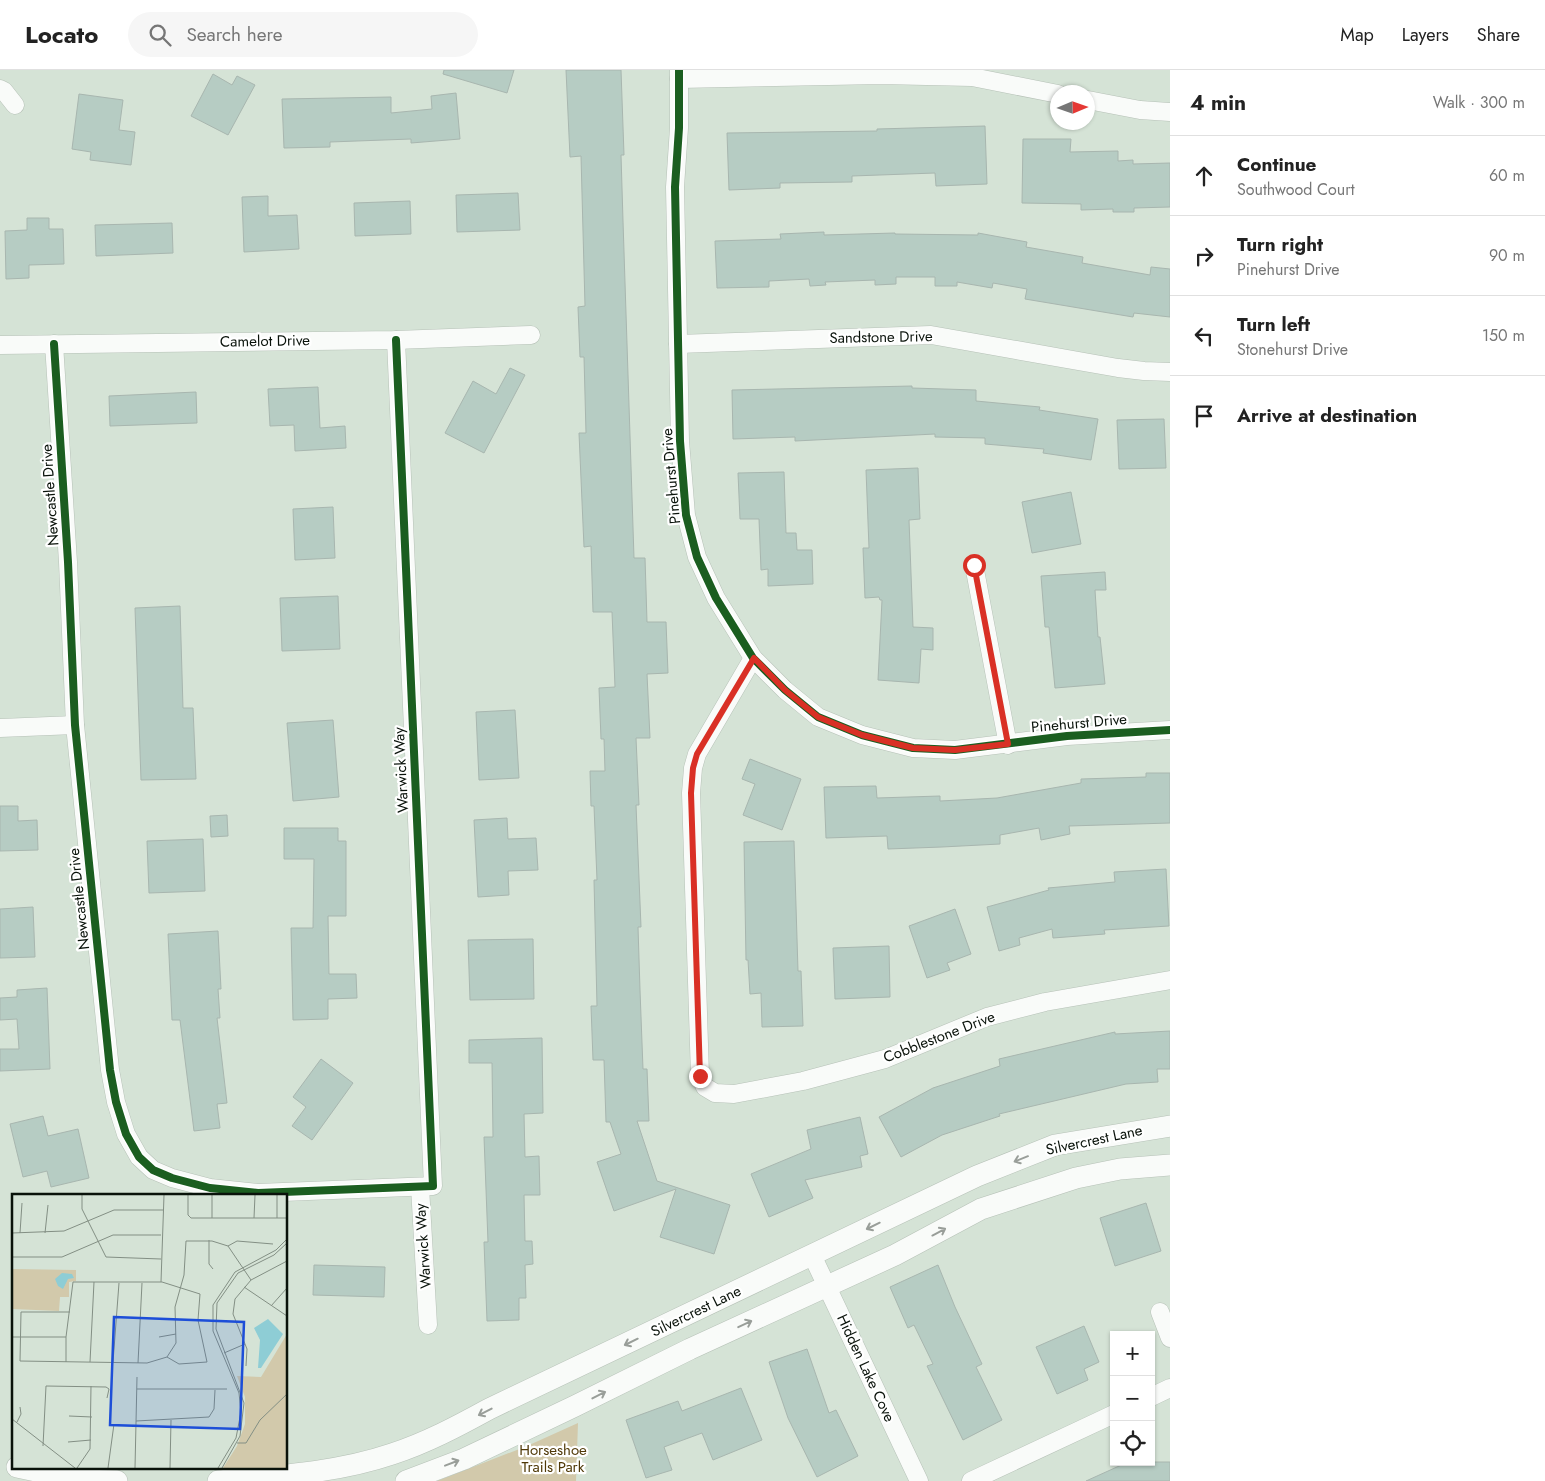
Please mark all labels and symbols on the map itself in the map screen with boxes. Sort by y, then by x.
north arrow [1050,85,1095,130]
street label: Sandstone Drive [829,325,933,349]
street label: Camelot Drive [220,329,310,353]
street label: Pinehurst Drive [656,427,686,525]
street label: Newcastle Drive [35,443,65,547]
route start [963,554,986,577]
street label: Pinehurst Drive [1030,708,1128,738]
street label: Warwick Way [388,726,414,813]
street label: Newcastle Drive [63,847,95,951]
street label: Cobblestone Drive [880,1005,998,1068]
route end [689,1065,712,1088]
street label: Silvercrest Lane [1044,1119,1145,1161]
one-way arrow [1013,1155,1029,1164]
inset map [12,1194,288,1468]
street label: Warwick Way [409,1202,437,1289]
one-way arrow [866,1222,881,1231]
one-way arrow [932,1226,946,1236]
street label: Silvercrest Lane [647,1279,745,1342]
street label: Hidden Lake Cove [831,1310,901,1426]
one-way arrow [737,1318,752,1328]
one-way arrow [624,1337,639,1347]
one-way arrow [591,1390,606,1399]
one-way arrow [478,1408,493,1417]
park label: Horseshoe Trails Park [519,1439,587,1478]
one-way arrow [444,1458,459,1468]

